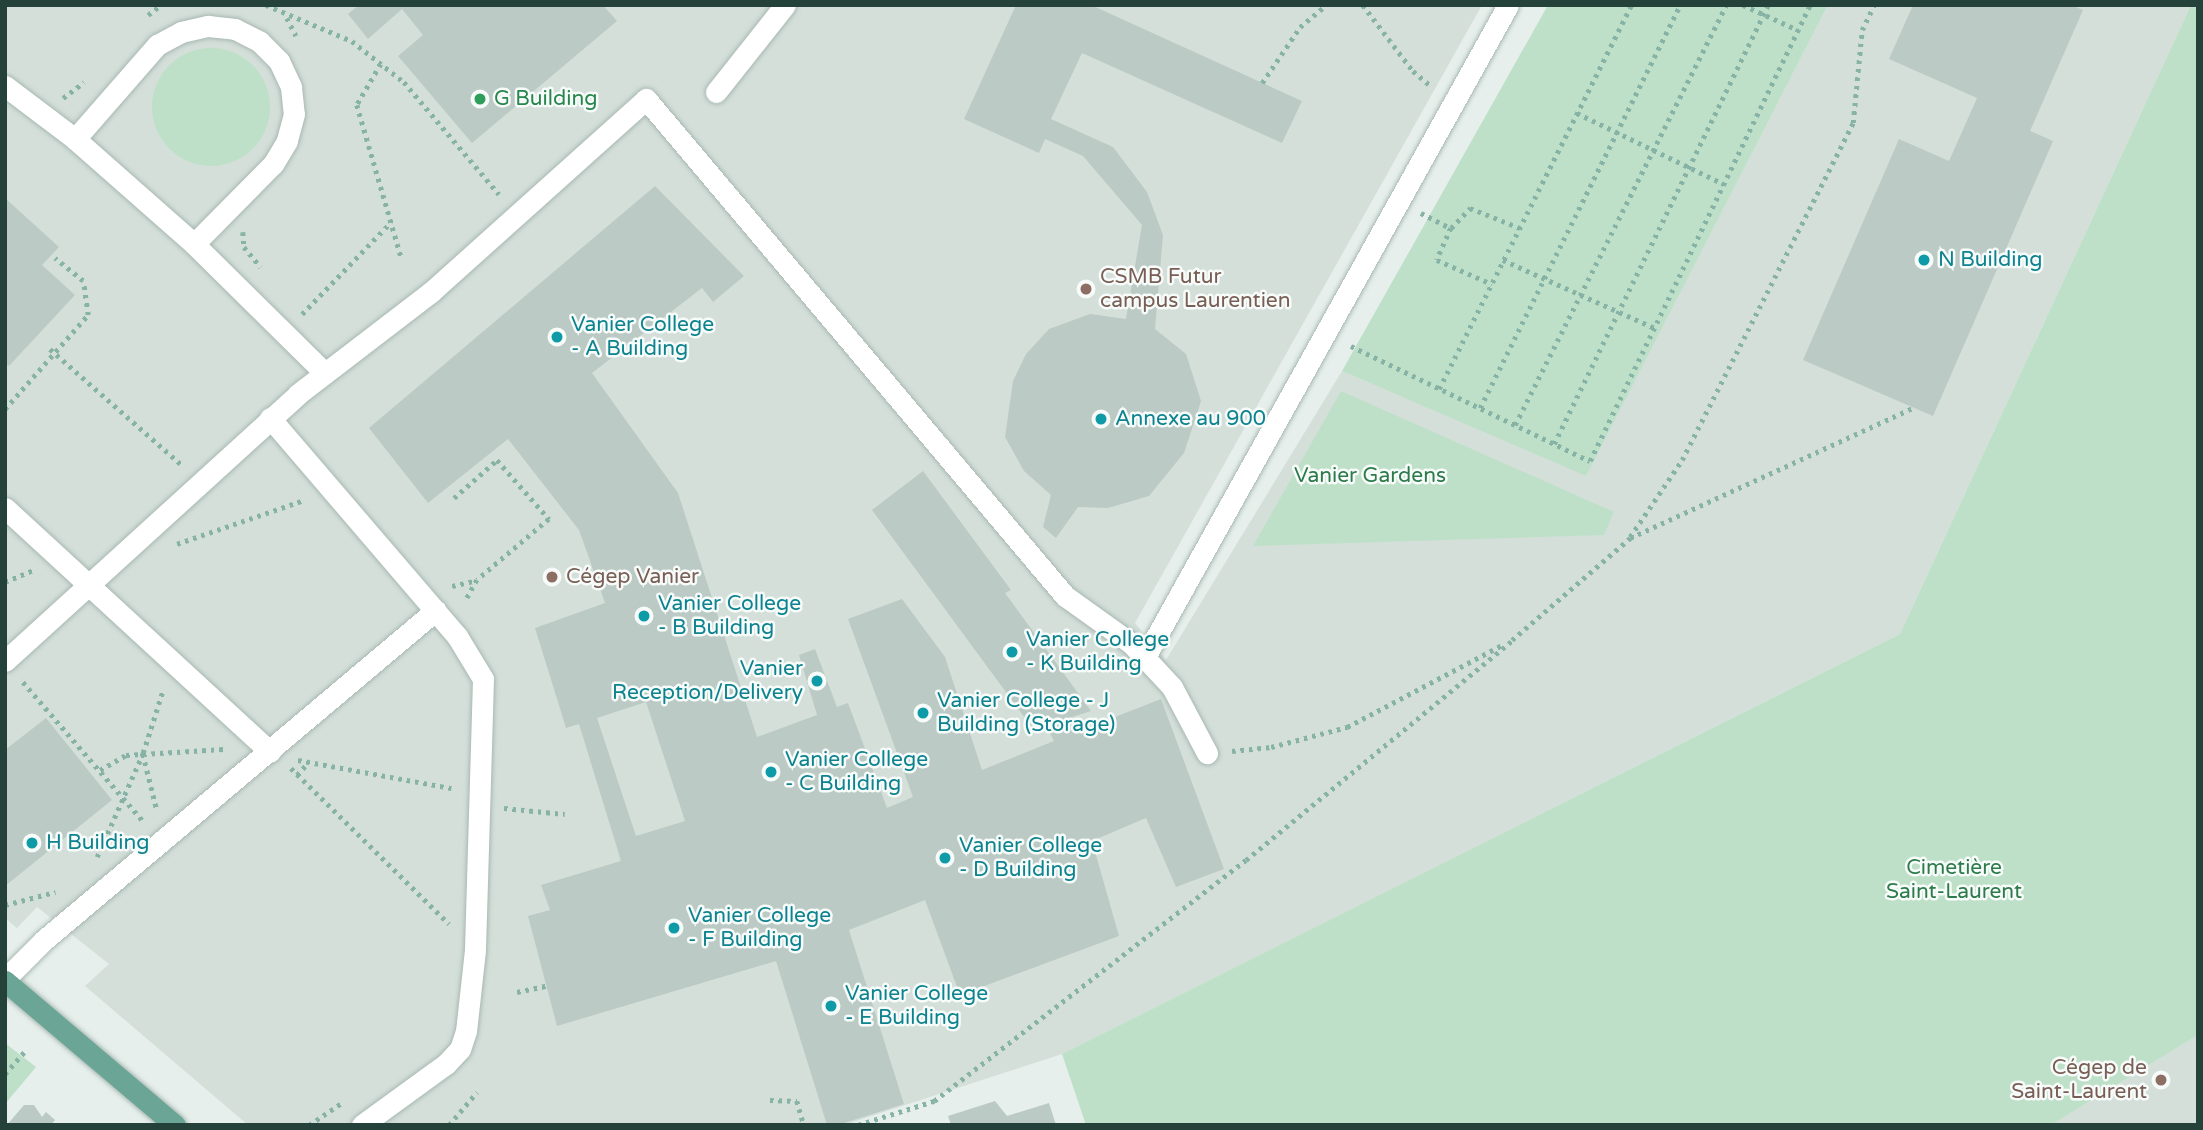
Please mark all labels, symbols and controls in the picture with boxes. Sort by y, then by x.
place label: G Building [494,86,598,112]
marker: G Building [472,91,488,107]
place label: N Building [1938,247,2042,273]
marker: N Building [1916,252,1932,268]
place label: CSMB Futur campus Laurentien [1100,264,1291,314]
marker: CSMB Futur campus Laurentien [1078,281,1094,297]
place label: Vanier College - A Building [571,312,714,362]
marker: Vanier College - A Building [549,329,565,345]
place label: Annexe au 900 [1115,406,1266,432]
marker: Annexe au 900 [1093,411,1109,427]
park label: Vanier Gardens [1294,463,1446,489]
place label: Cégep Vanier [566,564,699,590]
marker: Cégep Vanier [544,569,560,585]
place label: Vanier College - B Building [658,591,801,641]
marker: Vanier College - B Building [636,608,652,624]
place label: Vanier College - K Building [1026,627,1169,677]
marker: Vanier College - K Building [1004,644,1020,660]
place label: Vanier Reception/Delivery [612,656,803,706]
marker: Vanier Reception/Delivery [809,673,825,689]
place label: Vanier College - J Building (Storage) [937,688,1115,738]
marker: Vanier College - J Building (Storage) [915,705,931,721]
place label: Vanier College - C Building [785,747,928,797]
marker: Vanier College - C Building [763,764,779,780]
place label: H Building [46,830,149,856]
place label: Vanier College - D Building [959,833,1102,883]
marker: H Building [24,835,40,851]
marker: Vanier College - D Building [937,850,953,866]
park label: Cimetière Saint-Laurent [1886,855,2022,905]
place label: Vanier College - F Building [688,903,831,953]
marker: Vanier College - F Building [666,920,682,936]
place label: Vanier College - E Building [845,981,988,1031]
marker: Vanier College - E Building [823,998,839,1014]
place label: Cégep de Saint-Laurent [2011,1055,2147,1105]
marker: Cégep de Saint-Laurent [2153,1072,2169,1088]

